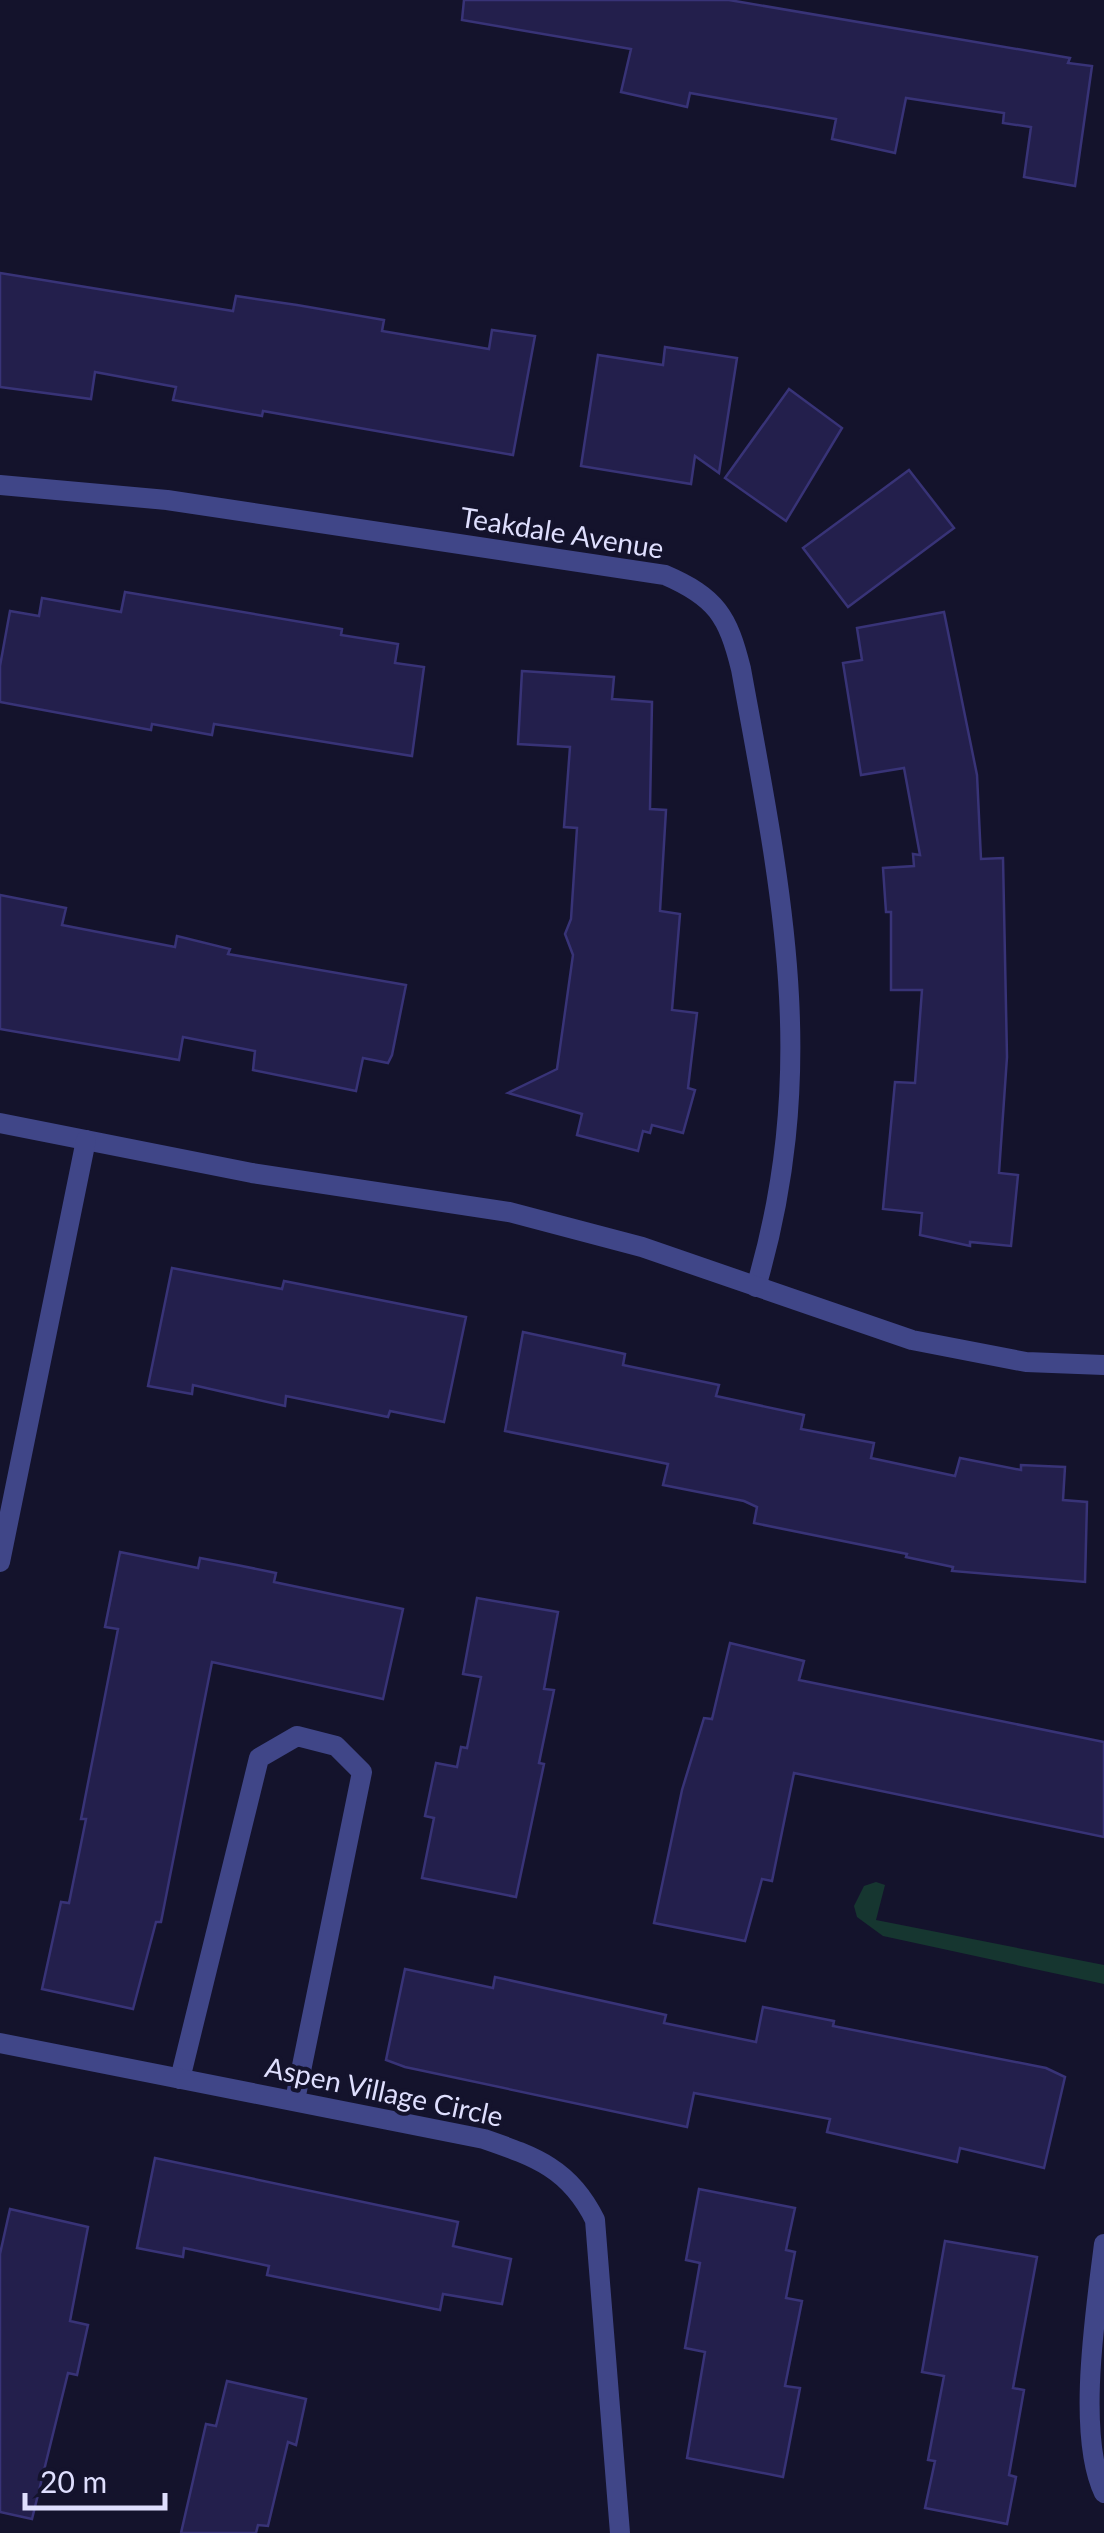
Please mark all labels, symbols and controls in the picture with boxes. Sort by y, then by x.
street label: Teakdale Avenue [458,499,666,565]
street label: Aspen Village Circle [262,2049,506,2133]
scale bar [25,2448,165,2510]
text: 20 m [40,2463,107,2499]

